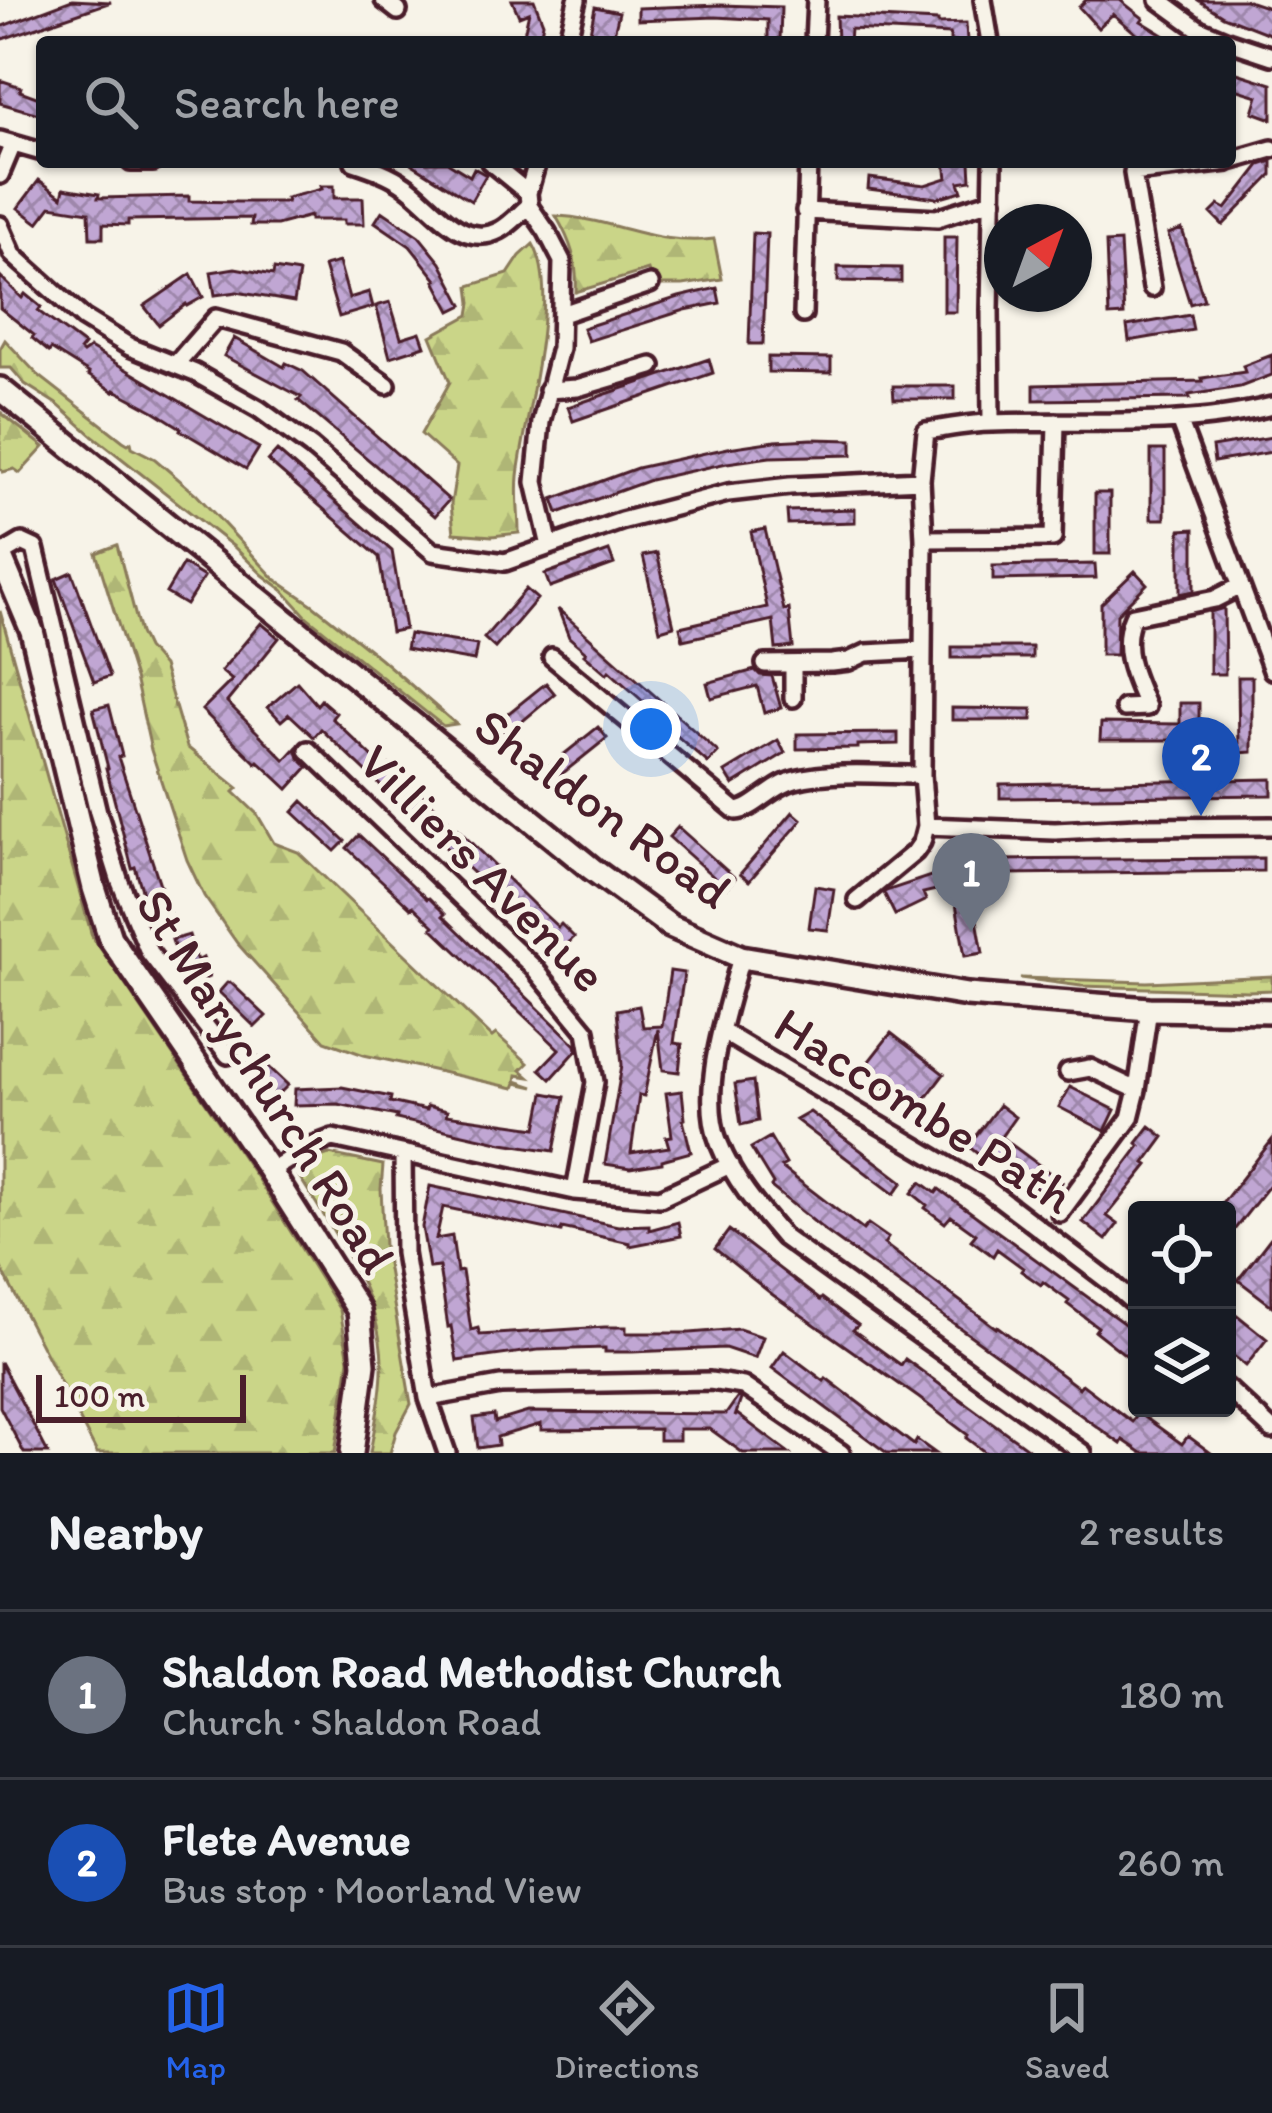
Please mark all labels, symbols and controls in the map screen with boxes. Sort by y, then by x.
search box [36,36,1236,168]
icon: search [78,69,144,135]
text: Search here [174,75,400,129]
north arrow [984,204,1092,312]
street label: Shaldon Road [463,695,743,921]
your location [621,699,681,759]
pin: 2 [1162,717,1240,816]
street label: Villiers Avenue [346,731,620,1005]
pin: 1 [932,833,1010,932]
street label: St Marychurch Road [123,878,409,1284]
street label: Haccombe Path [763,994,1085,1226]
map controls [1128,1201,1236,1417]
button: locate [1128,1201,1236,1309]
button: layers [1128,1309,1236,1417]
scale bar [36,1369,246,1422]
text: 100 m [54,1376,145,1415]
text: Nearby [48,1501,203,1562]
text: 2 results [1079,1508,1224,1555]
text: Shaldon Road Methodist Church [162,1644,781,1698]
text: 1 [78,1671,96,1718]
text: 180 m [1119,1671,1224,1718]
text: Church · Shaldon Road [162,1698,541,1745]
text: Flete Avenue [162,1812,411,1866]
text: 2 [77,1839,97,1886]
text: 260 m [1117,1839,1224,1886]
text: Bus stop · Moorland View [162,1866,582,1913]
tab: Map [163,1975,229,2086]
tab: Directions [554,1975,699,2086]
tab: Saved [1025,1975,1109,2086]

